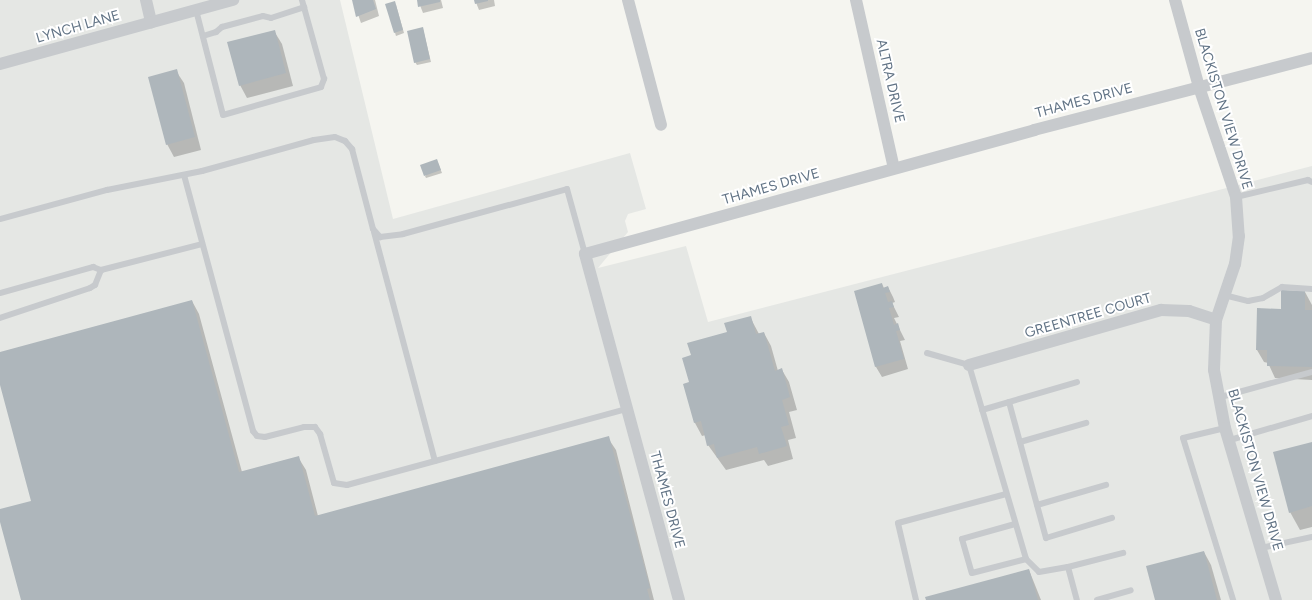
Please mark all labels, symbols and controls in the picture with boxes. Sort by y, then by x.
street label: LYNCH LANE [34,7,122,47]
street label: BLACKISTON VIEW DRIVE [1190,26,1256,192]
street label: ALTRA DRIVE [872,38,908,124]
street label: THAMES DRIVE [1033,80,1135,122]
street label: THAMES DRIVE [721,165,821,209]
street label: GREENTREE COURT [1023,290,1153,342]
street label: BLACKISTON VIEW DRIVE [1224,387,1286,553]
street label: THAMES DRIVE [646,449,688,551]

